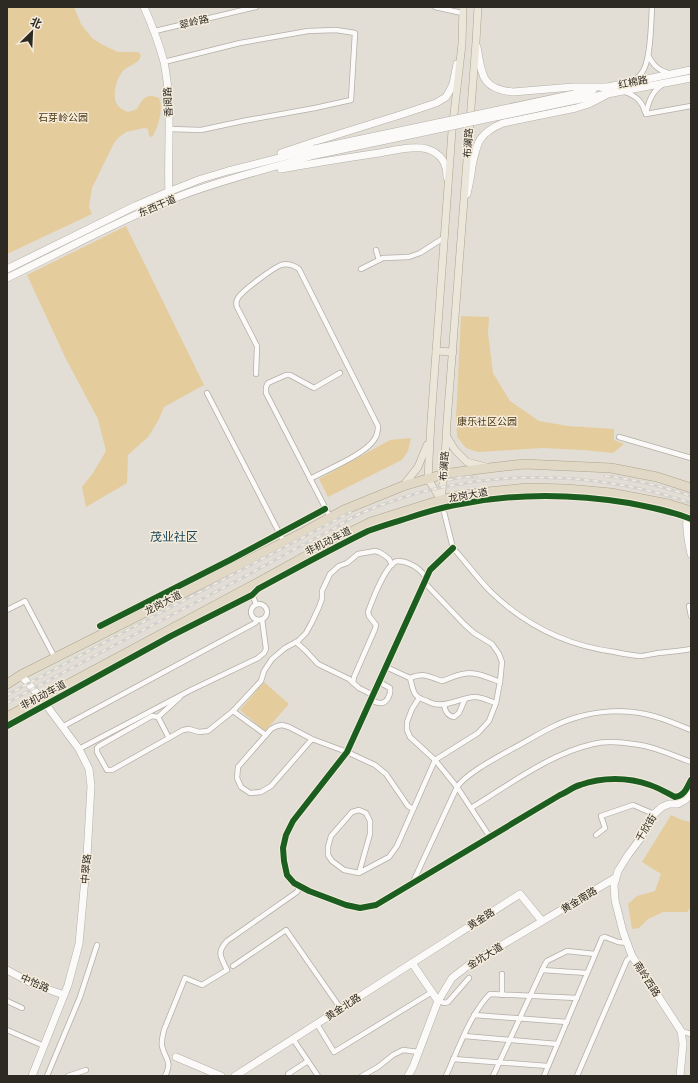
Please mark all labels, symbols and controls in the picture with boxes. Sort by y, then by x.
north arrow [12,12,52,52]
street label: 翠岭路 [178,12,210,32]
text: 北 [28,14,44,31]
street label: 红棉路 [617,73,649,91]
street label: 香阅路 [161,87,175,117]
park label: 石芽岭公园 [38,111,88,124]
street label: 布澜路 [460,128,476,158]
street label: 东西干道 [136,192,178,220]
park label: 康乐社区公园 [457,415,517,428]
street label: 布澜路 [436,451,452,481]
street label: 龙岗大道 [447,485,489,505]
street label: 非机动车道 [303,524,353,558]
district label: 茂业社区 [150,529,198,544]
street label: 龙岗大道 [142,588,184,618]
street label: 非机动车道 [18,678,68,712]
street label: 千欣街 [633,812,659,844]
street label: 中翠路 [78,853,94,885]
street label: 黄金南路 [559,884,599,916]
street label: 黄金路 [465,905,497,933]
street label: 金坑大道 [465,940,505,972]
street label: 南岭西路 [631,959,663,999]
street label: 中怡路 [19,971,51,995]
street label: 黄金北路 [323,991,363,1023]

